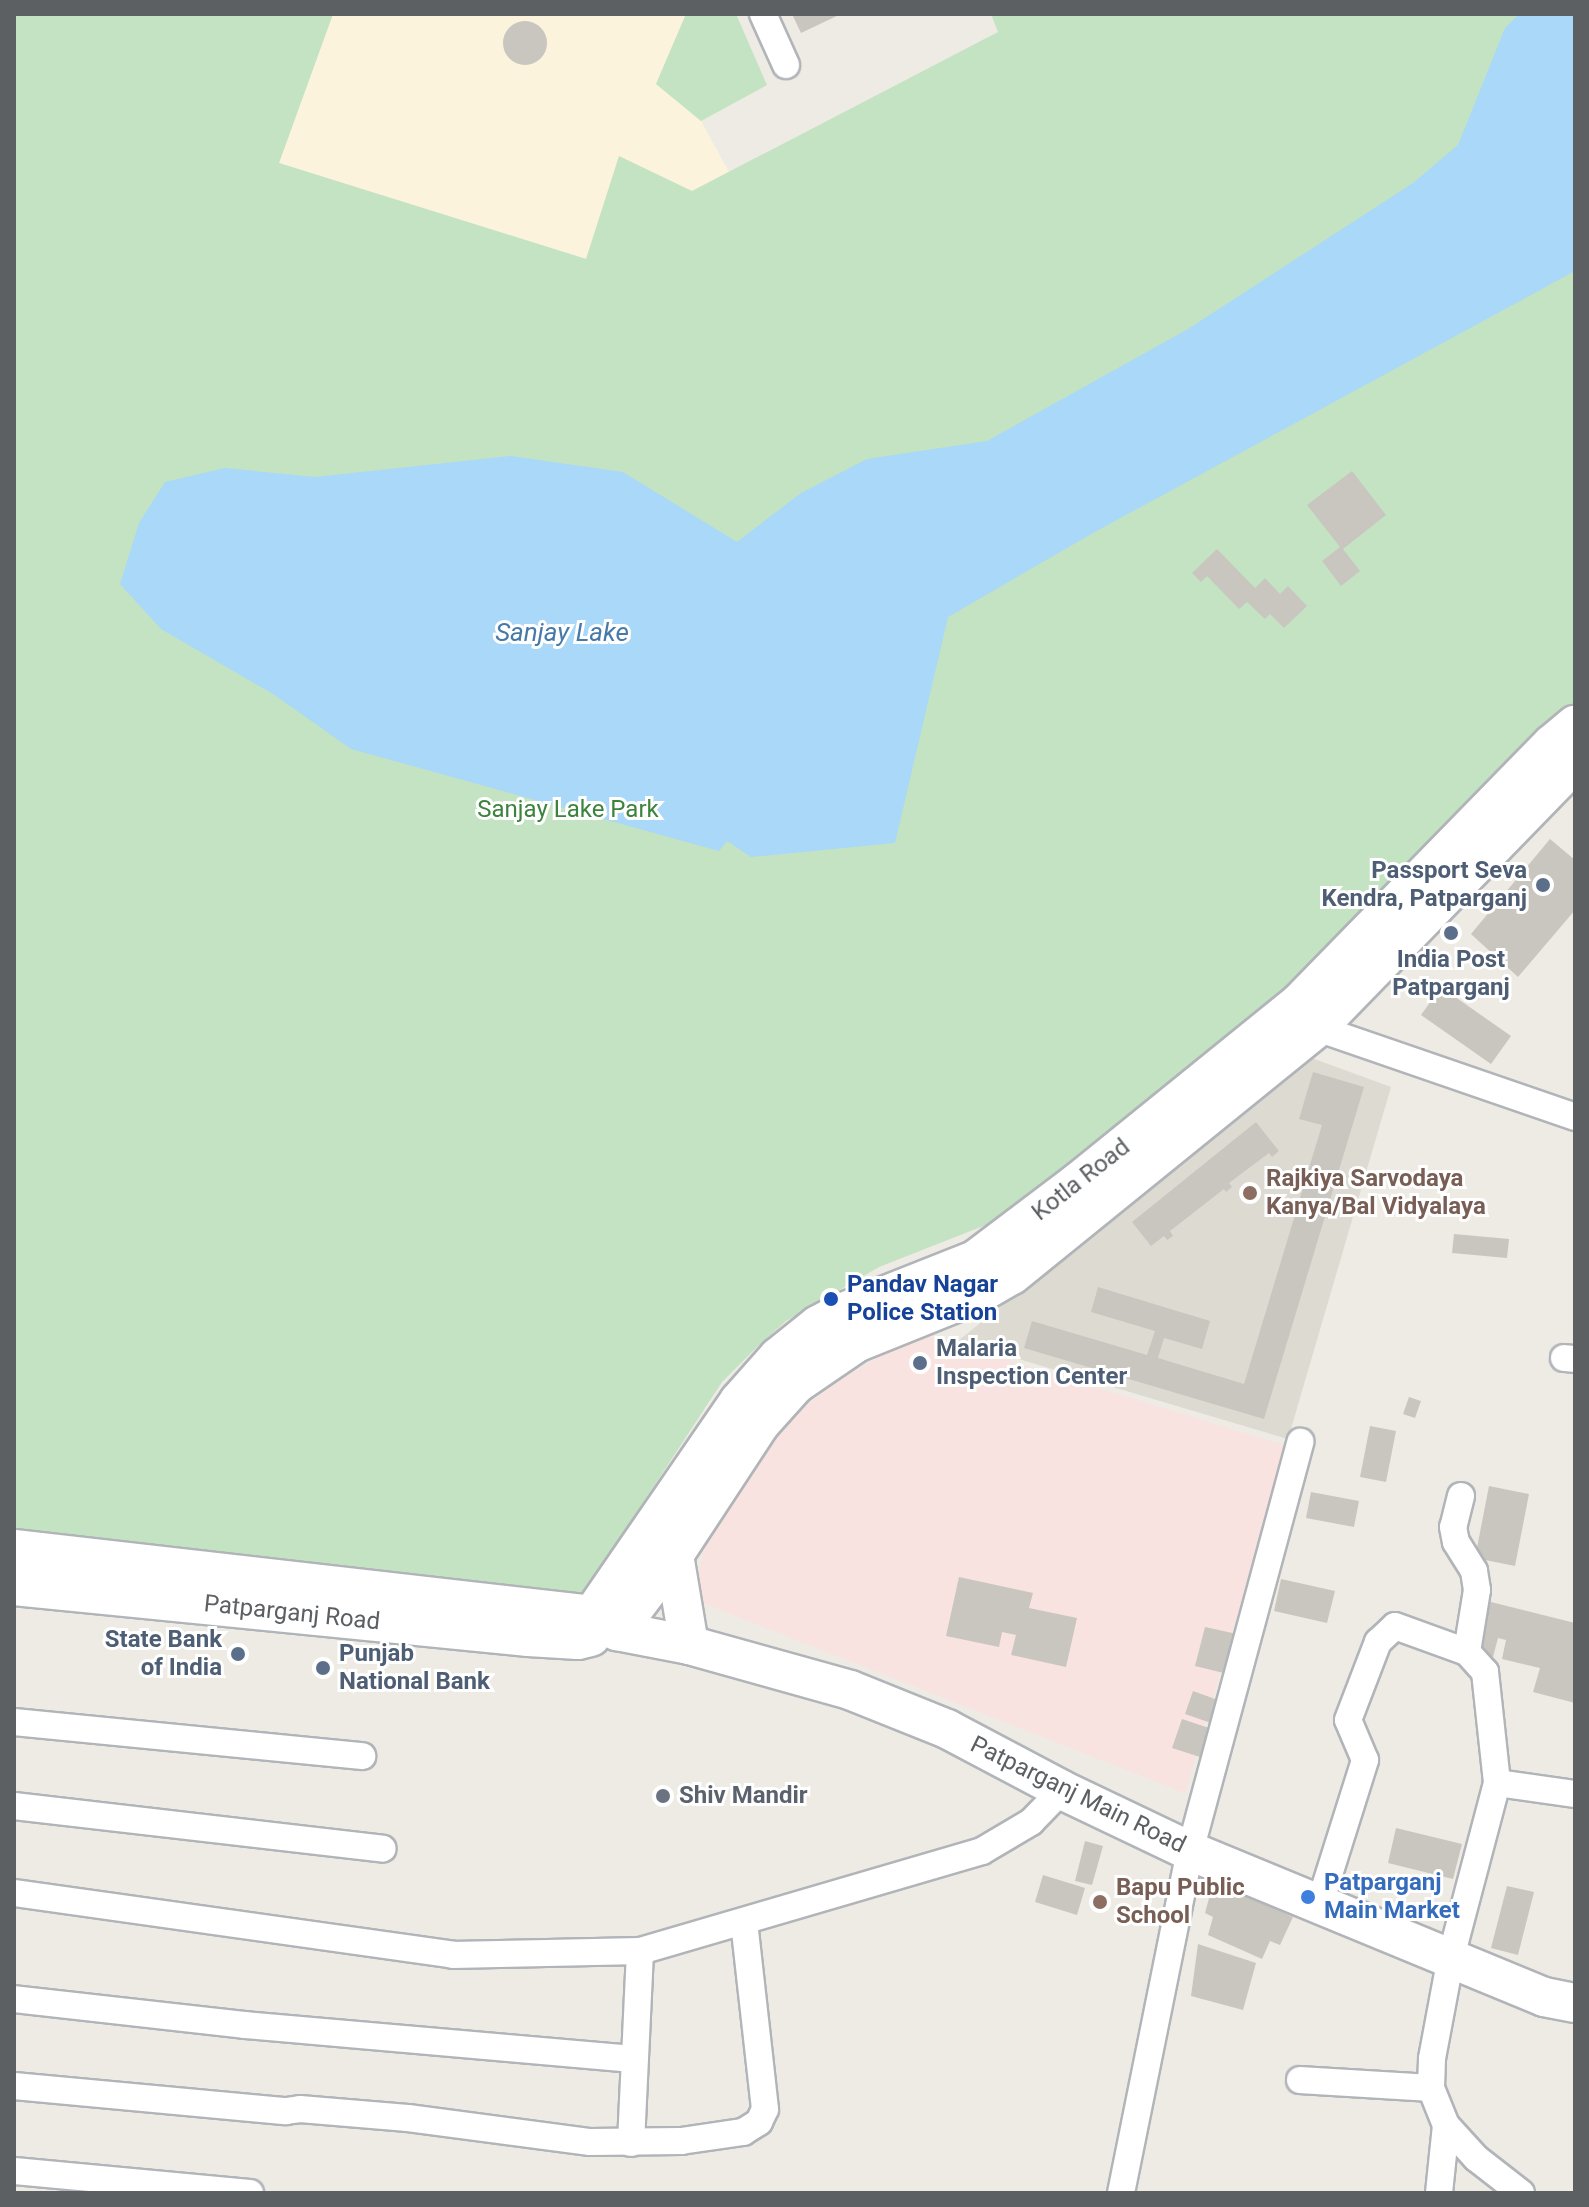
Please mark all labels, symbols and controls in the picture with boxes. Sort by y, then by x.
water label: Sanjay Lake [495,617,629,649]
park label: Sanjay Lake Park [477,796,659,824]
place label: Passport Seva Kendra, Patparganj [1322,857,1527,913]
marker: Passport Seva Kendra, Patparganj [1534,876,1552,894]
marker: India Post Patparganj [1442,924,1460,942]
place label: India Post Patparganj [1392,946,1510,1002]
street label: Kotla Road [1026,1133,1136,1227]
place label: Rajkiya Sarvodaya Kanya/Bal Vidyalaya [1266,1165,1486,1221]
marker: Rajkiya Sarvodaya Kanya/Bal Vidyalaya [1241,1184,1259,1202]
place label: Pandav Nagar Police Station [847,1271,998,1327]
marker: Pandav Nagar Police Station [822,1290,840,1308]
place label: Malaria Inspection Center [936,1335,1127,1391]
marker: Malaria Inspection Center [911,1354,929,1372]
street label: Patparganj Road [203,1589,381,1637]
place label: State Bank of India [105,1626,222,1682]
place label: Punjab National Bank [339,1640,490,1696]
marker: State Bank of India [229,1645,247,1663]
marker: Punjab National Bank [314,1659,332,1677]
street label: Patparganj Main Road [966,1730,1190,1860]
place label: Shiv Mandir [679,1782,808,1810]
marker: Shiv Mandir [654,1787,672,1805]
place label: Patparganj Main Market [1324,1869,1460,1925]
place label: Bapu Public School [1116,1874,1245,1930]
marker: Patparganj Main Market [1299,1888,1317,1906]
marker: Bapu Public School [1091,1893,1109,1911]

